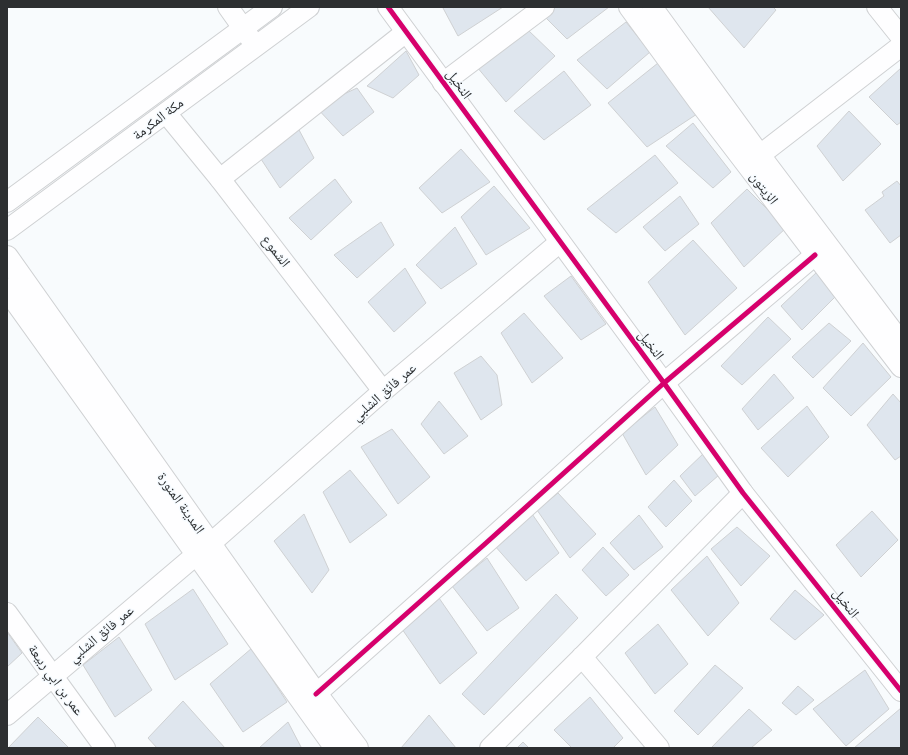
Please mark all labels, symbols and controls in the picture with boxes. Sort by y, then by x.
street label: النخيل [442,66,476,102]
street label: مكة المكرمة [129,94,187,144]
street label: الزيتون [746,168,782,208]
street label: الشموع [257,231,294,271]
street label: النخيل [634,327,668,363]
street label: عمر فائق الشلبي [348,359,421,427]
street label: المدينة المنورة [154,469,208,537]
street label: النخيل [829,585,863,621]
street label: عمر فائق الشلبي [65,602,139,668]
street label: عمر بن ابي ربيعة [22,641,87,720]

